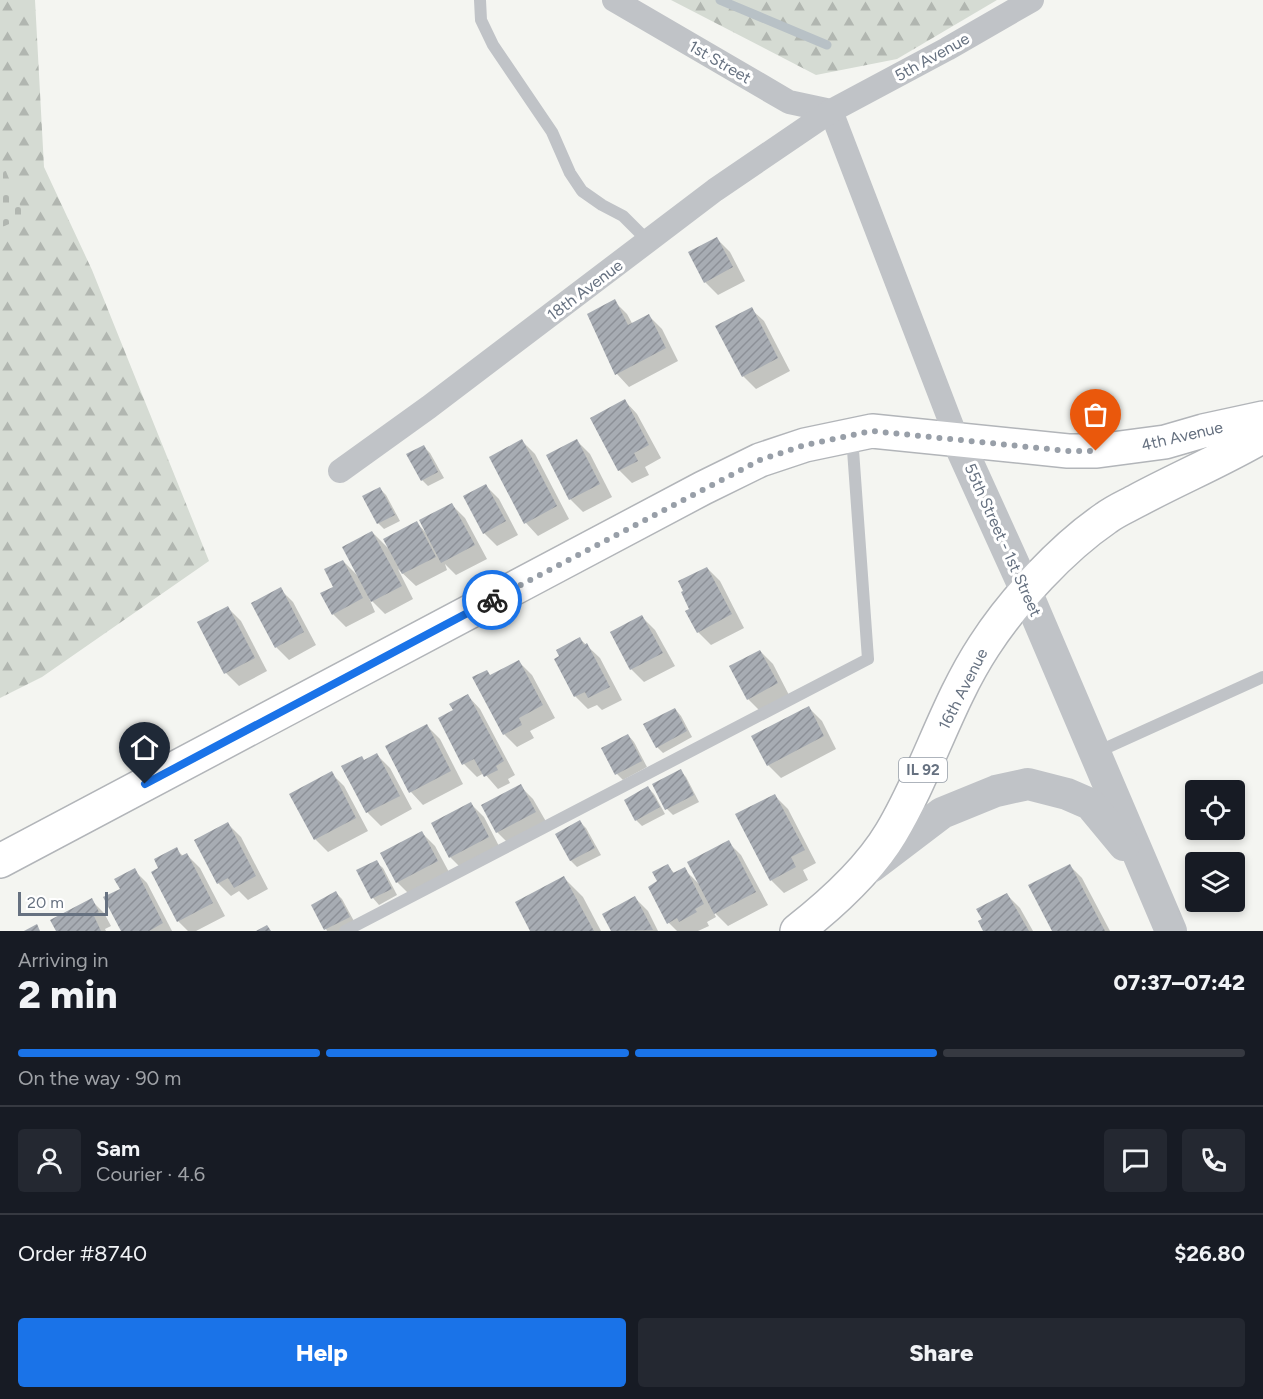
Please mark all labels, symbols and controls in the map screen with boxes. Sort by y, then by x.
street label: 5th Avenue [891,29,973,85]
street label: 1st Street [685,37,755,87]
street label: 18th Avenue [544,255,627,325]
pin [1070,389,1121,451]
icon: bag [1079,398,1112,431]
street label: 4th Avenue [1139,417,1225,455]
street label: 55th Street - 1st Street [961,461,1045,619]
courier [462,570,522,630]
icon: bike [476,584,509,617]
street label: 16th Avenue [934,645,992,733]
pin [119,722,170,784]
icon: home [128,731,161,764]
road number: IL 92 [899,758,947,782]
map controls [1185,780,1245,912]
button: locate [1185,780,1245,840]
button: layers [1185,852,1245,912]
scale bar [18,889,108,916]
text: 20 m [27,893,64,912]
text: Arriving in [18,948,108,972]
text: 07:37–07:42 [1113,969,1245,996]
text: 2 min [18,971,118,1018]
text: On the way · 90 m [18,1066,181,1090]
button: person [18,1129,81,1192]
button: chat [1104,1129,1167,1192]
button: phone [1182,1129,1245,1192]
text: Sam [96,1135,140,1162]
text: Courier · 4.6 [96,1162,205,1186]
text: Order #8740 [18,1240,147,1267]
text: $26.80 [1174,1240,1245,1267]
button: Help [18,1318,626,1387]
button: Share [638,1318,1245,1387]

